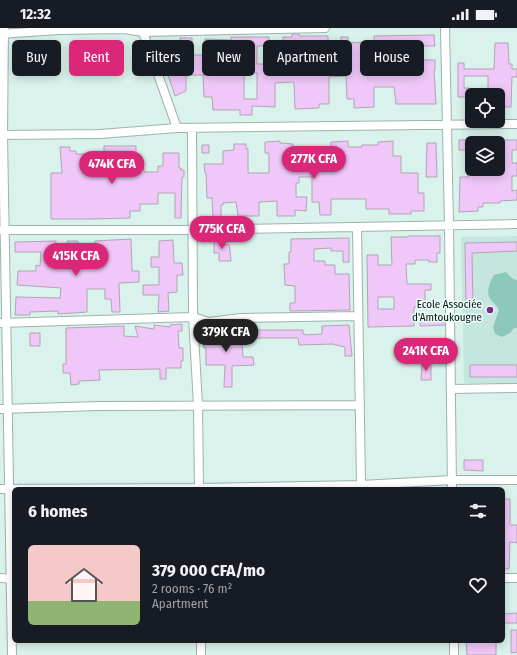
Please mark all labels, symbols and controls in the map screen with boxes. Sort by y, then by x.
text: 12:32 [20,5,51,23]
chip: Buy [12,40,61,76]
chip: Rent [69,40,124,76]
chip: Filters [132,40,194,76]
chip: New [202,40,255,76]
chip: Apartment [263,40,352,76]
chip: House [360,40,424,76]
map controls [465,88,505,176]
button: locate [465,88,505,128]
button: layers [465,136,505,176]
pin: 277K CFA [273,146,355,180]
pin: 474K CFA [71,151,153,185]
text: 277K CFA [291,151,337,166]
text: 474K CFA [88,156,136,171]
pin: 775K CFA [181,216,263,250]
text: 775K CFA [199,221,245,236]
pin: 415K CFA [35,243,117,277]
text: 415K CFA [53,248,99,263]
place label: Ecole Associée d'Amtoukougne [412,298,482,324]
marker: Ecole Associée d'Amtoukougne [485,305,495,315]
pin: 379K CFA [185,319,267,353]
text: 379K CFA [202,324,250,339]
pin: 241K CFA [385,338,467,372]
text: 241K CFA [403,343,449,358]
icon: filters [467,500,489,522]
text: 6 homes [28,501,87,522]
text: 379 000 CFA/mo [152,560,265,581]
icon: home [60,561,108,609]
icon: heart [467,574,489,596]
text: 2 rooms · 76 m² [152,581,232,596]
text: Apartment [152,596,208,611]

